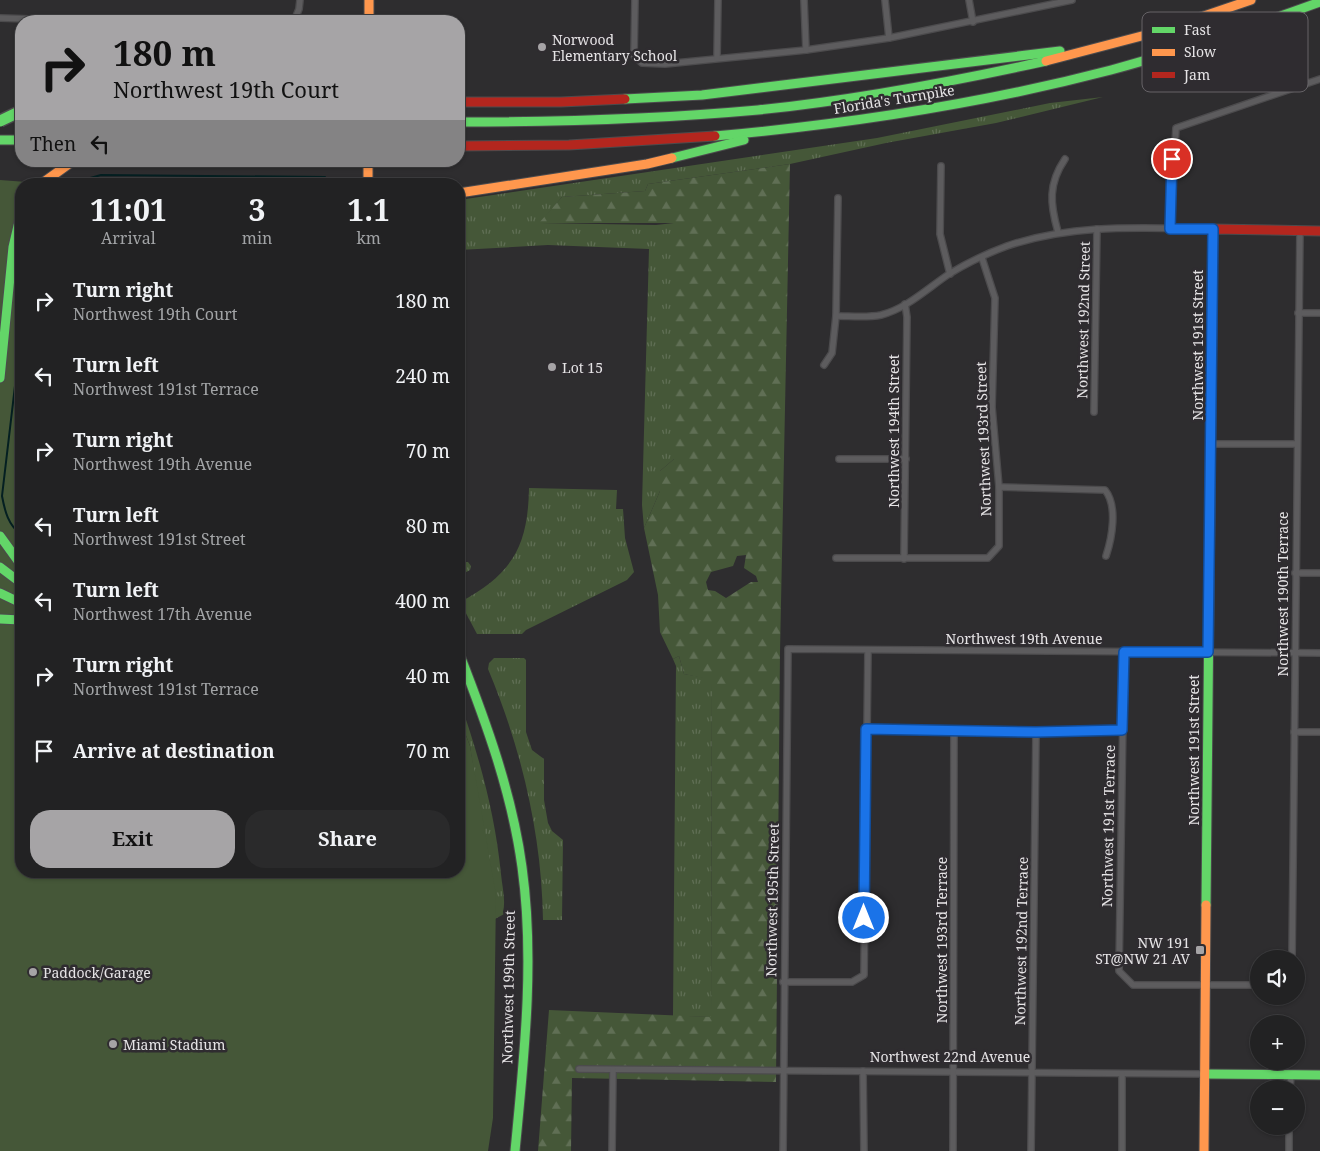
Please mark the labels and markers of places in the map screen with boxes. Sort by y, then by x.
place label: Norwood Elementary School [552,30,678,65]
marker: Norwood Elementary School [536,41,548,53]
pin [1151,138,1193,180]
place label: Lot 15 [562,358,603,377]
marker: Lot 15 [546,361,558,373]
place label: NW 191 ST@NW 21 AV [1095,933,1191,968]
marker: NW 191 ST@NW 21 AV [1194,944,1206,956]
place label: Paddock/Garage [43,963,151,982]
marker: Paddock/Garage [27,966,39,978]
place label: Miami Stadium [123,1035,225,1054]
marker: Miami Stadium [107,1038,119,1050]

